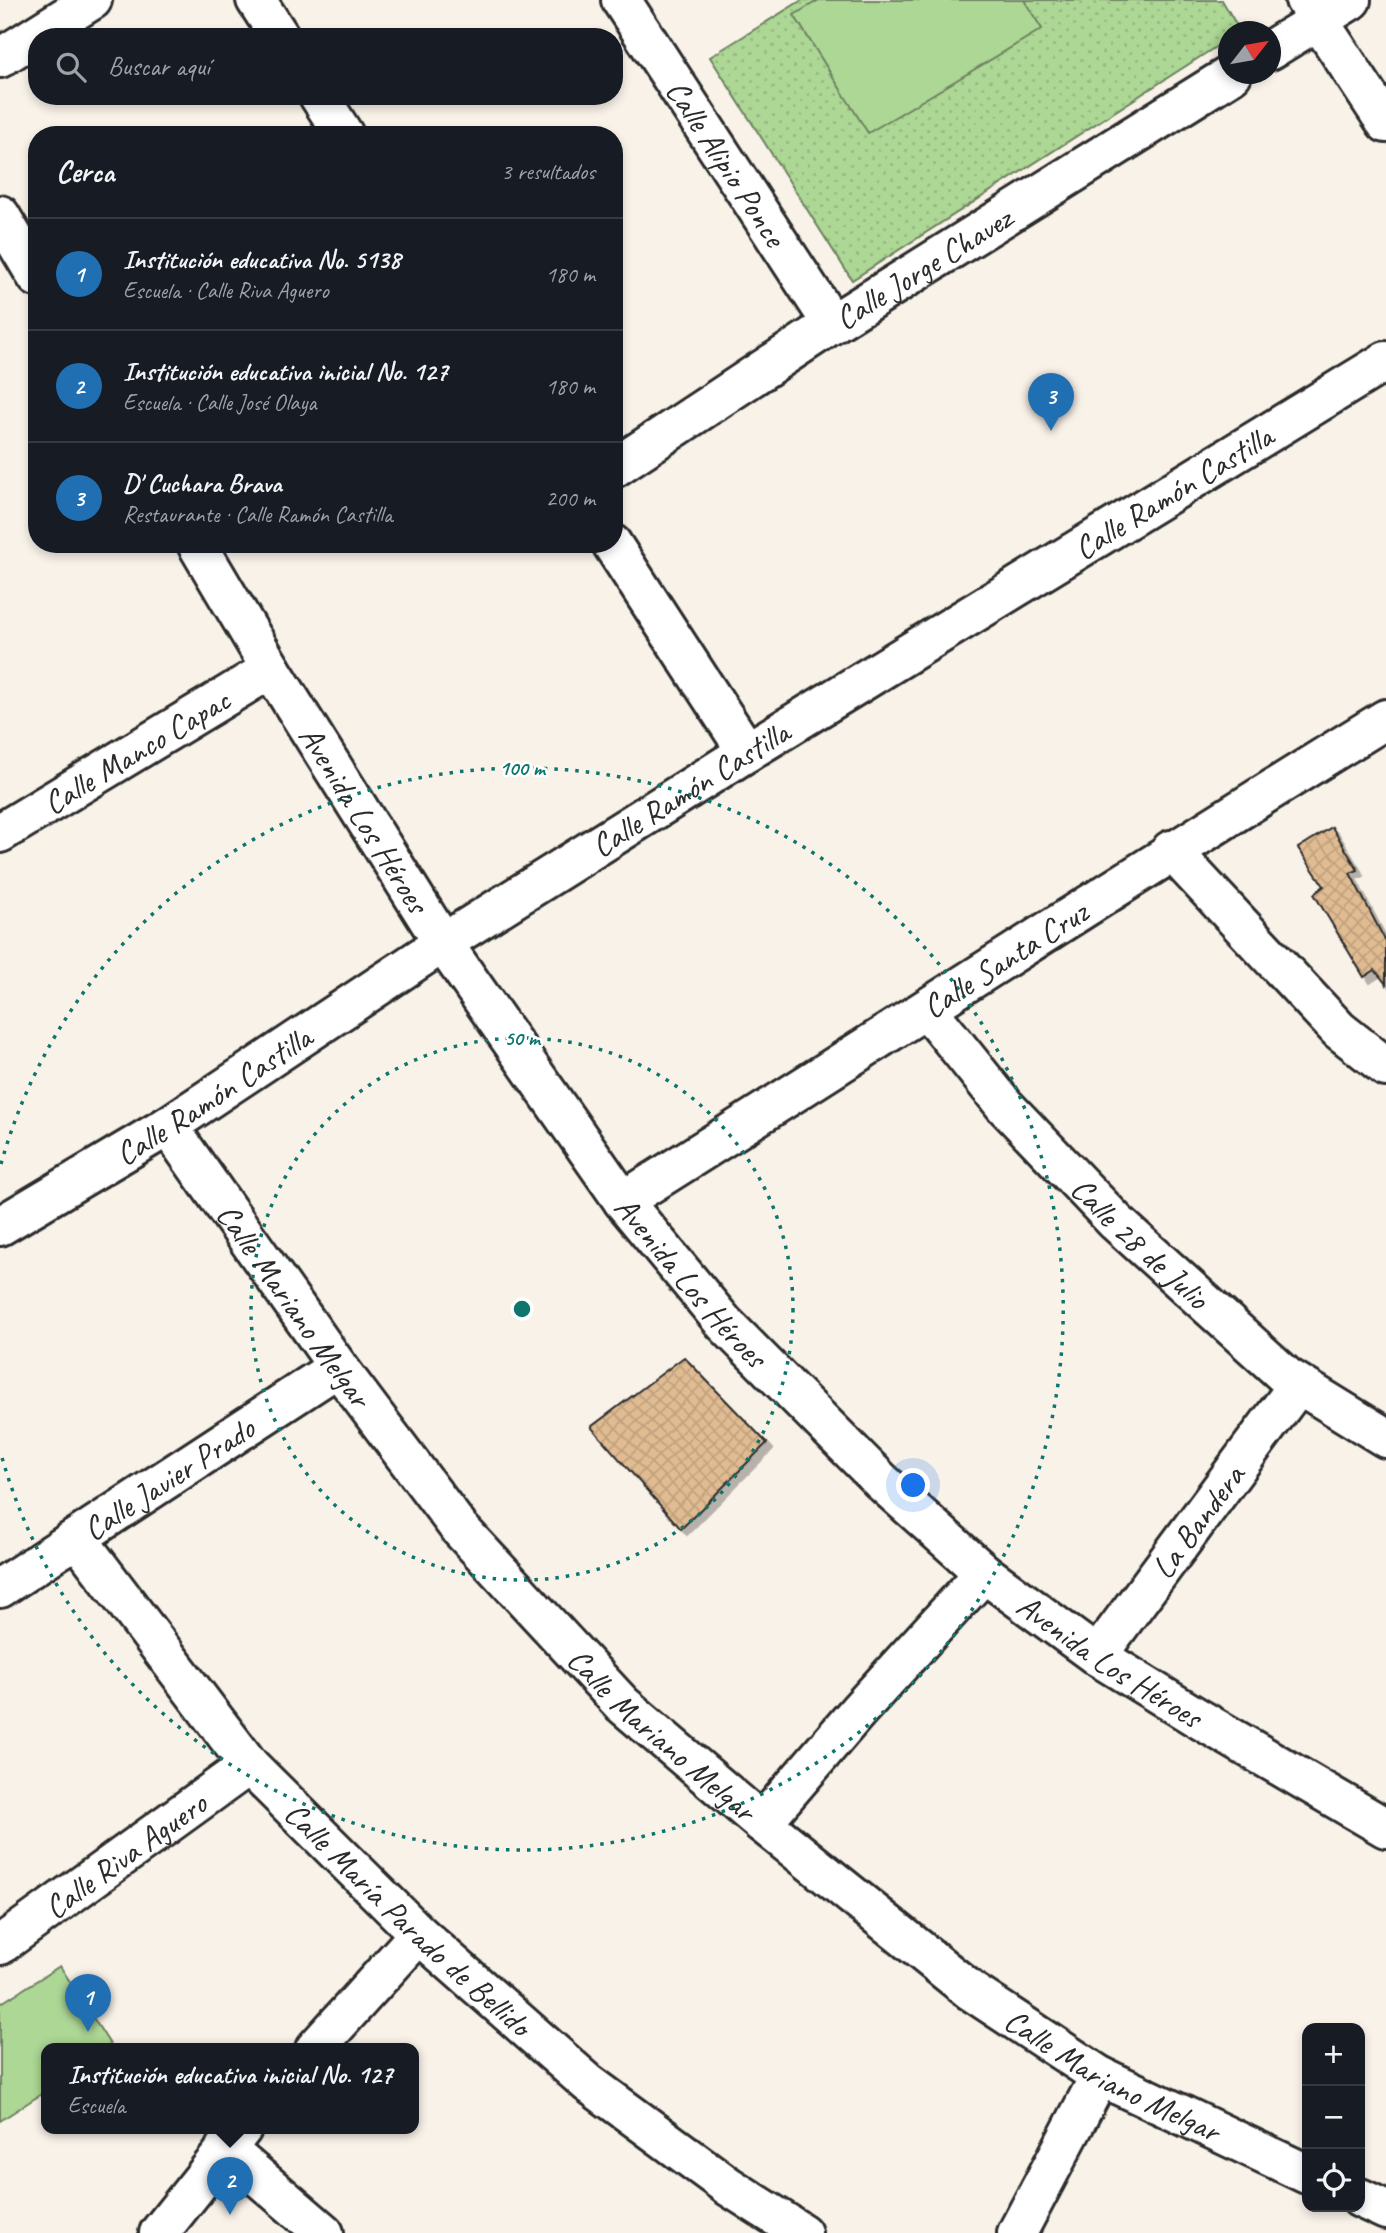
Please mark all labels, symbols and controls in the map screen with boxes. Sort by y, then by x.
north arrow [1218,21,1281,84]
search box [28,28,623,105]
icon: search [52,48,90,86]
text: Buscar aquí [108,50,210,83]
street label: Calle Alipio Ponce [656,72,797,256]
text: Cerca [56,153,114,191]
text: 3 resultados [501,157,595,186]
street label: Calle Jorge Chavez [827,196,1022,339]
text: Institución educativa No. 5138 [123,243,401,276]
text: 1 [74,260,84,289]
text: 180 m [546,260,595,289]
text: Escuela · Calle Riva Aguero [123,276,329,305]
text: Institución educativa inicial No. 127 [123,355,448,388]
text: 2 [74,372,84,401]
text: 180 m [546,372,595,401]
pin: 3 [1028,373,1074,431]
text: Escuela · Calle José Olaya [123,388,316,417]
street label: Calle Ramón Castilla [1066,414,1283,569]
text: D' Cuchara Brava [123,467,282,500]
text: 3 [74,484,84,513]
text: 200 m [546,484,595,513]
text: Restaurante · Calle Ramón Castilla [123,500,392,529]
street label: Calle Manco Capac [35,678,239,824]
street label: Calle Ramón Castilla [583,710,799,867]
street label: Avenida Los Héroes [290,718,440,923]
text: 100 m [499,755,547,781]
street label: Calle Santa Cruz [914,890,1098,1028]
street label: Calle Ramón Castilla [108,1015,322,1175]
text: 50 m [504,1025,542,1051]
street label: Calle 28 de Julio [1062,1168,1220,1320]
street label: Avenida Los Héroes [605,1187,778,1379]
street label: Calle Mariano Melgar [207,1195,382,1418]
centre of rings [510,1297,534,1321]
street label: Calle Javier Prado [75,1406,265,1550]
street label: La Bandera [1142,1454,1255,1587]
your location [896,1468,930,1502]
street label: Avenida Los Héroes [1009,1584,1212,1739]
street label: Calle Mariano Melgar [558,1639,767,1833]
street label: Calle Riva Aguero [36,1781,217,1928]
street label: Calle María Parado de Bellido [275,1792,542,2048]
pin: 1 [65,1974,111,2032]
street label: Calle Mariano Melgar [996,1999,1229,2153]
map controls [1302,2023,1365,2212]
button: + [1302,2023,1365,2086]
popup [41,2043,419,2134]
text: Institución educativa inicial No. 127 [68,2058,392,2091]
button: − [1302,2086,1365,2149]
text: Escuela [68,2091,125,2120]
button: locate [1302,2149,1365,2212]
pin: 2 [207,2157,253,2215]

